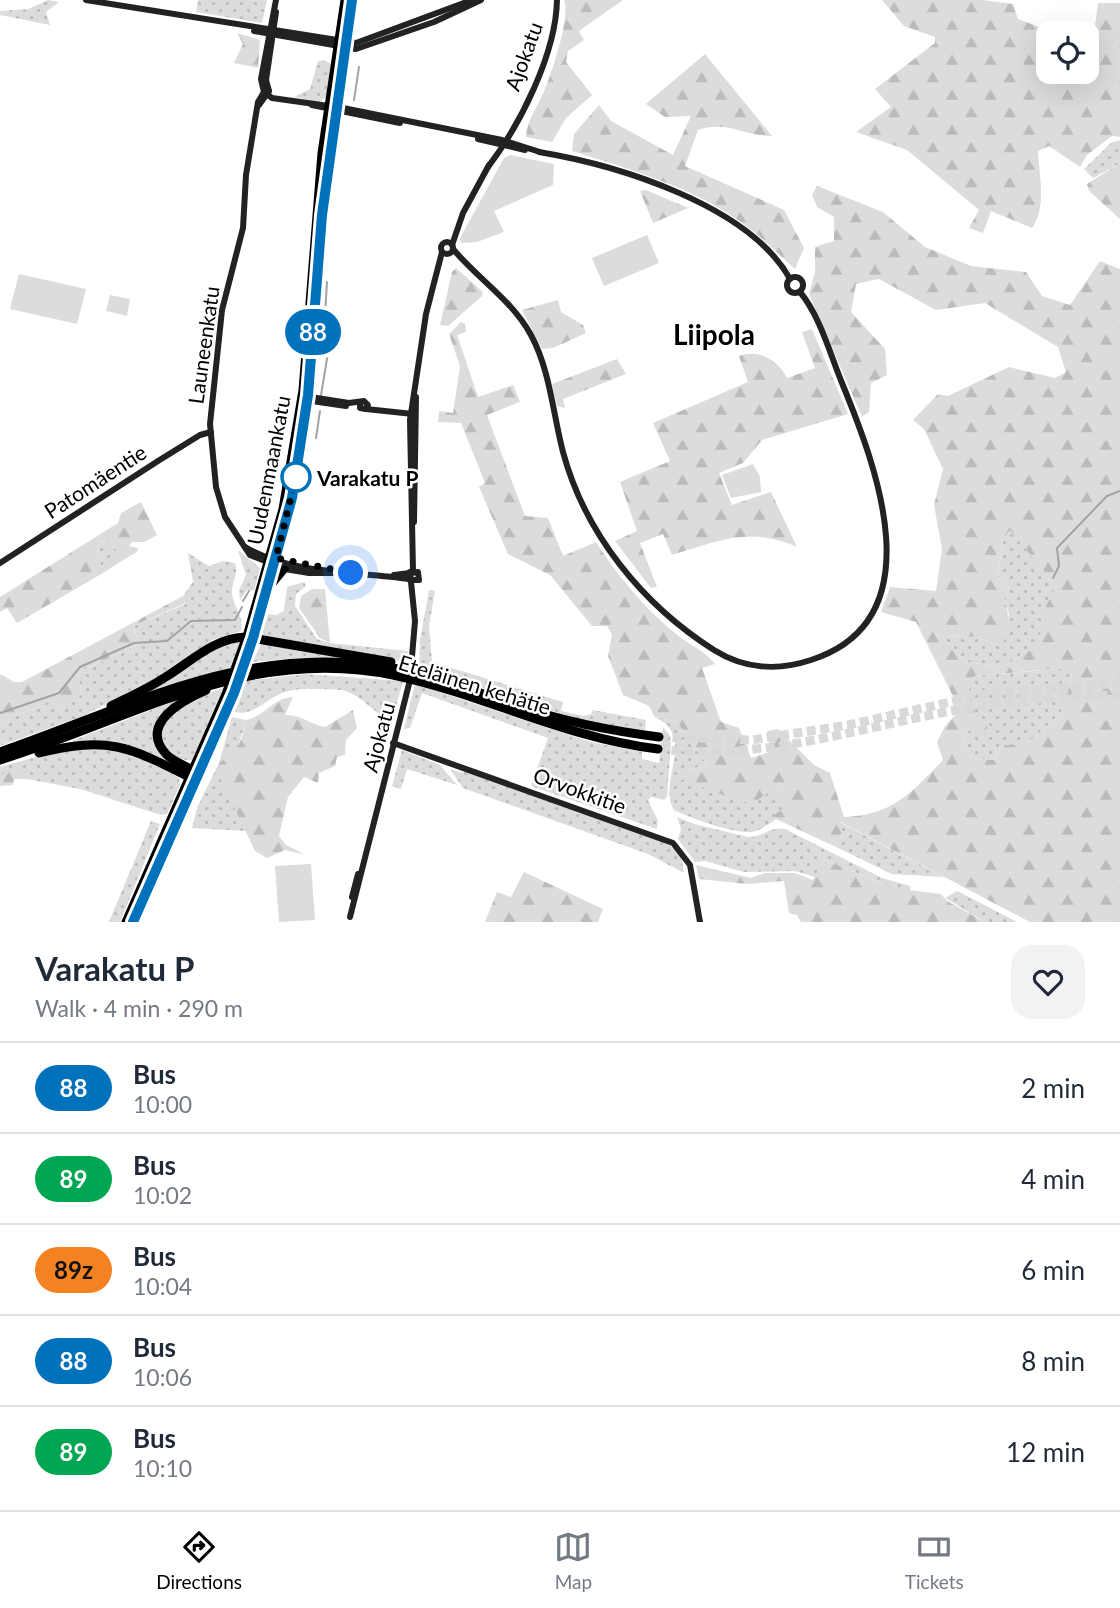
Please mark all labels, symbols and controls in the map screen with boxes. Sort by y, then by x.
street label: Ajokatu [499,18,547,94]
map controls [1036,21,1099,84]
button: locate [1036,21,1099,84]
street label: Launeenkatu [182,284,224,406]
line badge: 88 [282,309,344,355]
text: 88 [299,317,327,346]
district label: Liipola [673,317,755,351]
street label: Uudenmaankatu [241,393,295,547]
street label: Patomäentie [39,439,151,523]
marker: Varakatu P [281,462,311,492]
place label: Varakatu P [316,465,419,490]
your location [333,555,368,590]
street label: Eteläinen kehätie [396,649,554,719]
street label: Ajokatu [357,699,399,775]
street label: Orvokkitie [530,762,630,818]
button: heart [1011,945,1085,1019]
text: Varakatu P [35,948,195,988]
text: Walk · 4 min · 290 m [35,994,243,1022]
text: Bus [133,1058,176,1090]
text: 2 min [1021,1072,1085,1104]
text: 88 [60,1073,87,1102]
text: 10:00 [133,1090,192,1118]
text: Bus [133,1149,176,1181]
text: 4 min [1021,1163,1085,1195]
text: 89 [60,1164,87,1193]
text: 10:02 [133,1181,192,1209]
text: Bus [133,1240,176,1272]
text: 6 min [1021,1254,1085,1286]
text: 89z [54,1255,93,1284]
text: 10:04 [133,1272,192,1300]
text: Bus [133,1331,176,1363]
text: 8 min [1021,1345,1085,1377]
text: 88 [60,1346,87,1375]
text: 10:06 [133,1363,192,1391]
text: Bus [133,1422,176,1454]
text: 12 min [1006,1436,1085,1468]
text: 89 [60,1437,87,1466]
text: 10:10 [133,1454,192,1482]
tab: Directions [156,1528,242,1593]
tab: Map [554,1528,592,1593]
tab: Tickets [905,1528,964,1593]

